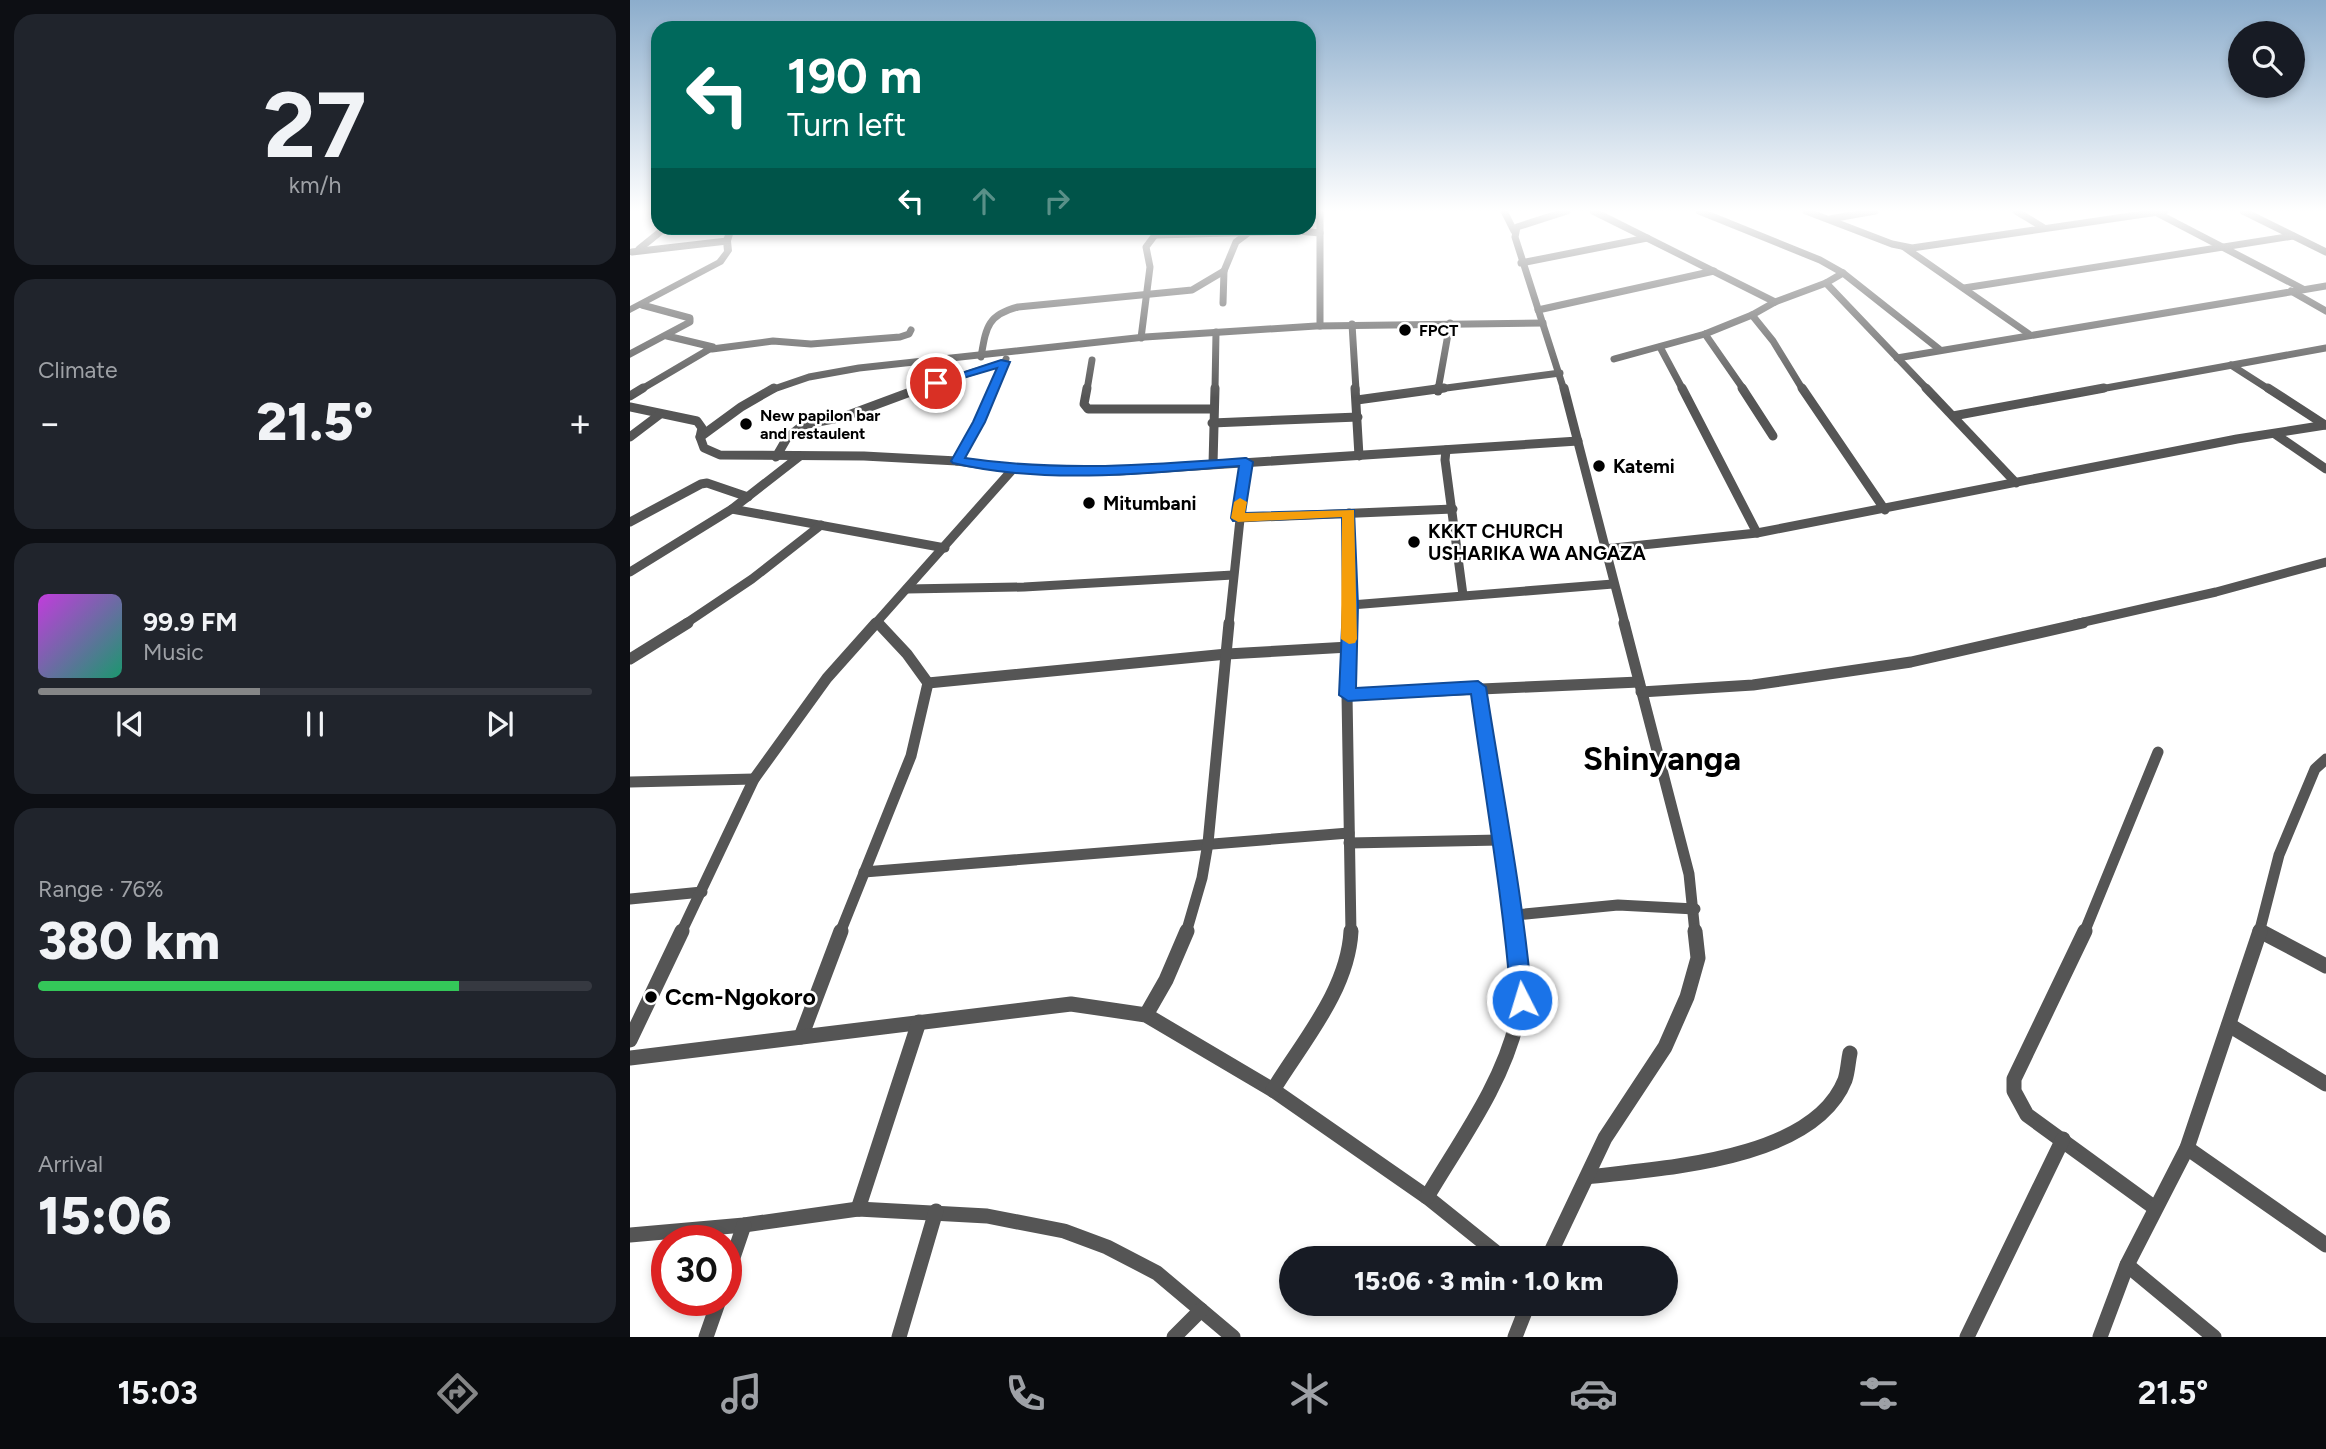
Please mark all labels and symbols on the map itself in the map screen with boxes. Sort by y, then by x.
place label: FPCT [1419,321,1459,340]
marker: FPCT [1397,322,1413,338]
pin [906,353,966,413]
place label: New papilon bar and restaulent [760,406,880,443]
marker: New papilon bar and restaulent [738,416,754,432]
place label: Katemi [1613,455,1675,478]
marker: Katemi [1591,458,1607,474]
place label: Mitumbani [1103,492,1196,515]
marker: Mitumbani [1081,495,1097,511]
place label: KKKT CHURCH USHARIKA WA ANGAZA [1428,520,1646,565]
marker: KKKT CHURCH USHARIKA WA ANGAZA [1406,534,1422,550]
district label: Shinyanga [1583,739,1741,778]
position arrow [1485,963,1559,1037]
place label: Ccm-Ngokoro [665,983,816,1011]
marker: Ccm-Ngokoro [643,989,659,1005]
speed limit sign: 30 [651,1225,742,1316]

